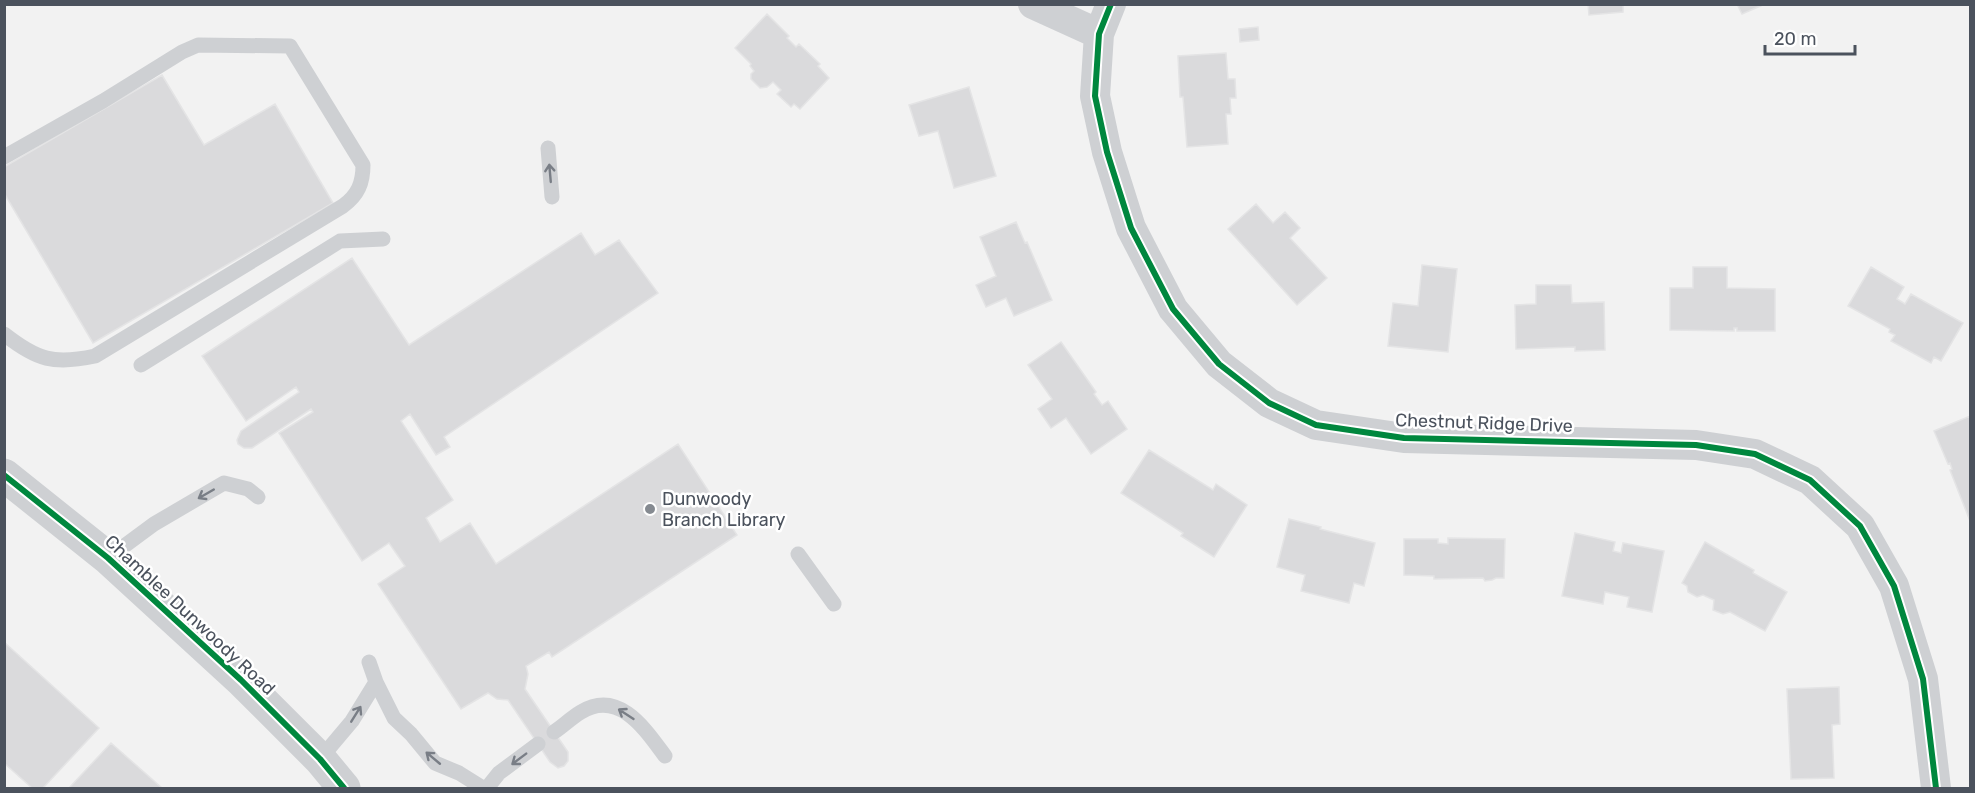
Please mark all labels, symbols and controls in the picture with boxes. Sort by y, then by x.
scale bar [1765,18,1855,56]
text: 20 m [1774,28,1816,50]
one-way arrow [544,163,555,183]
street label: Chestnut Ridge Drive [1395,409,1573,437]
one-way arrow [198,488,215,500]
place label: Dunwoody Branch Library [662,488,786,531]
marker: Dunwoody Branch Library [643,502,657,516]
street label: Chamblee Dunwoody Road [100,530,280,700]
one-way arrow [351,706,363,723]
one-way arrow [617,707,634,720]
one-way arrow [426,752,442,766]
one-way arrow [511,752,527,765]

